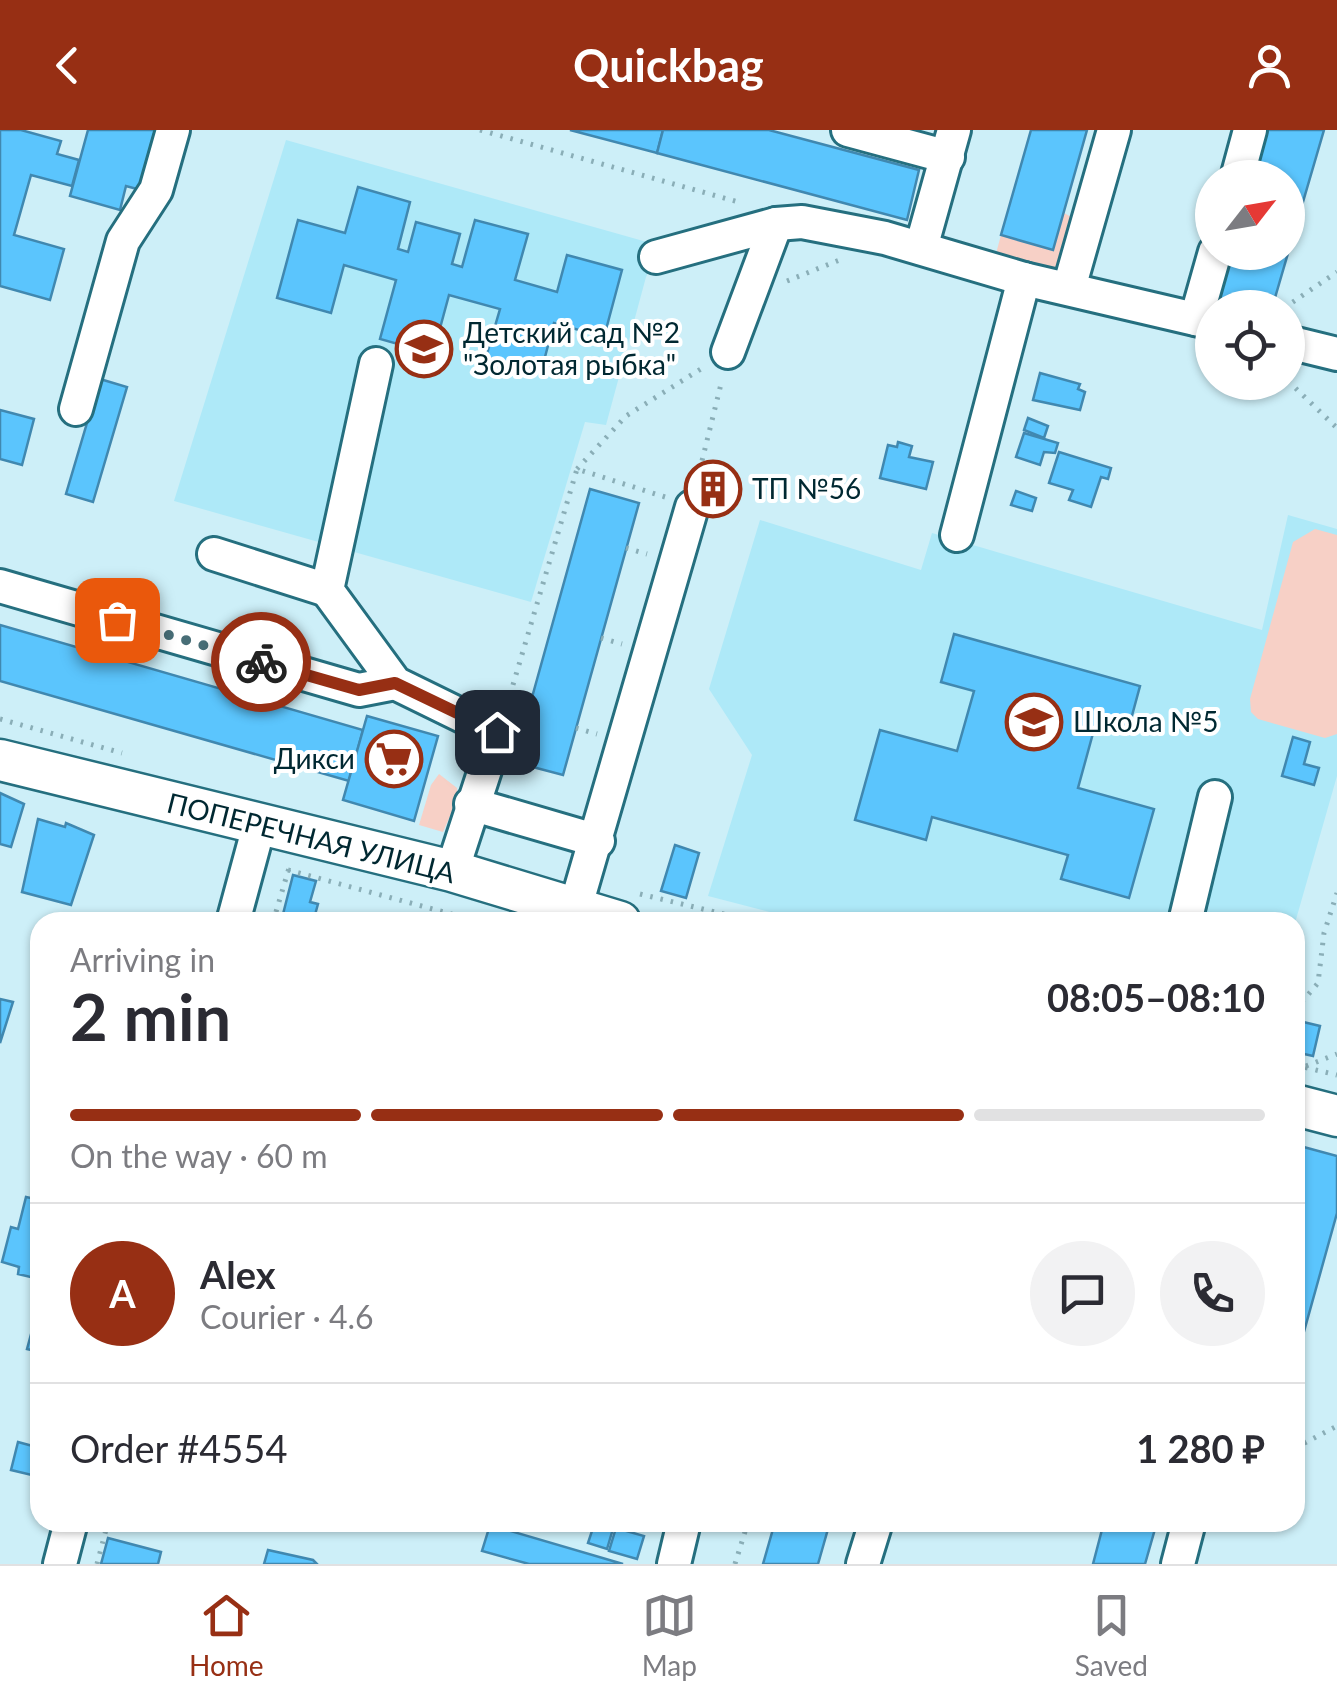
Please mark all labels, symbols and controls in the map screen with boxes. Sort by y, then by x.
icon: back [40,38,95,93]
text: Quickbag [573,38,764,92]
icon: person [1242,38,1297,93]
north arrow [1195,160,1305,270]
map controls [1195,160,1305,400]
button: locate [1195,290,1305,400]
place label: Детский сад №2 "Золотая рыбка" [463,315,680,381]
school or university icon: Детский сад №2 "Золотая рыбка" [394,319,454,379]
building icon: ТП №56 [683,459,743,519]
place label: ТП №56 [752,471,861,505]
pin [75,578,160,663]
icon: bag [90,593,145,648]
courier [211,612,311,712]
icon: bike [234,635,289,690]
pin [455,690,540,775]
school or university icon: Школа №5 [1004,692,1064,752]
place label: Школа №5 [1073,704,1218,738]
icon: home [470,705,525,760]
supermarket icon: Дикси [364,729,424,789]
place label: Дикси [274,741,355,775]
street label: ПОПЕРЕЧНАЯ УЛИЦА [164,785,459,889]
text: Arriving in [70,940,215,979]
text: 08:05–08:10 [1047,974,1265,1020]
text: 2 min [70,977,231,1055]
text: On the way · 60 m [70,1136,328,1175]
button: chat [1030,1241,1135,1346]
button: phone [1160,1241,1265,1346]
text: Alex [200,1251,276,1297]
text: A [109,1270,136,1316]
text: Courier · 4.6 [200,1297,374,1336]
text: Order #4554 [70,1425,287,1471]
text: 1 280 ₽ [1136,1425,1265,1471]
tab: Home [189,1588,264,1682]
tab: Map [642,1588,697,1682]
tab: Saved [1075,1588,1148,1682]

